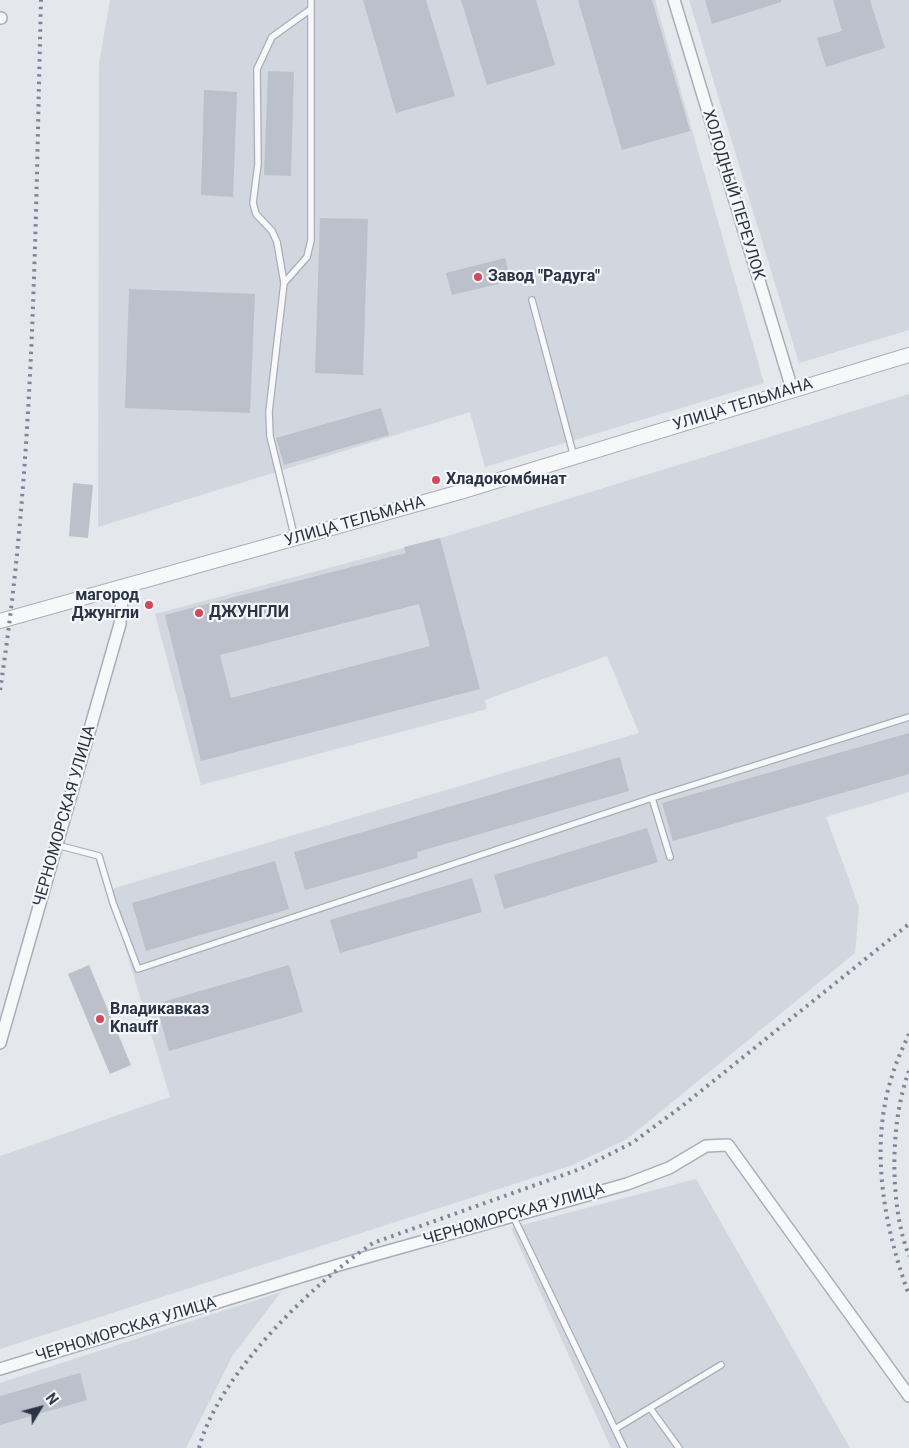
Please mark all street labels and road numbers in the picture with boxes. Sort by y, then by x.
street label: ХОЛОДНЫЙ ПЕРЕУЛОК [698,107,768,283]
street label: УЛИЦА ТЕЛЬМАНА [671,375,815,435]
street label: УЛИЦА ТЕЛЬМАНА [283,493,427,551]
street label: ЧЕРНОМОРСКАЯ УЛИЦА [30,723,100,909]
street label: ЧЕРНОМОРСКАЯ УЛИЦА [421,1180,607,1250]
street label: ЧЕРНОМОРСКАЯ УЛИЦА [33,1293,219,1367]

